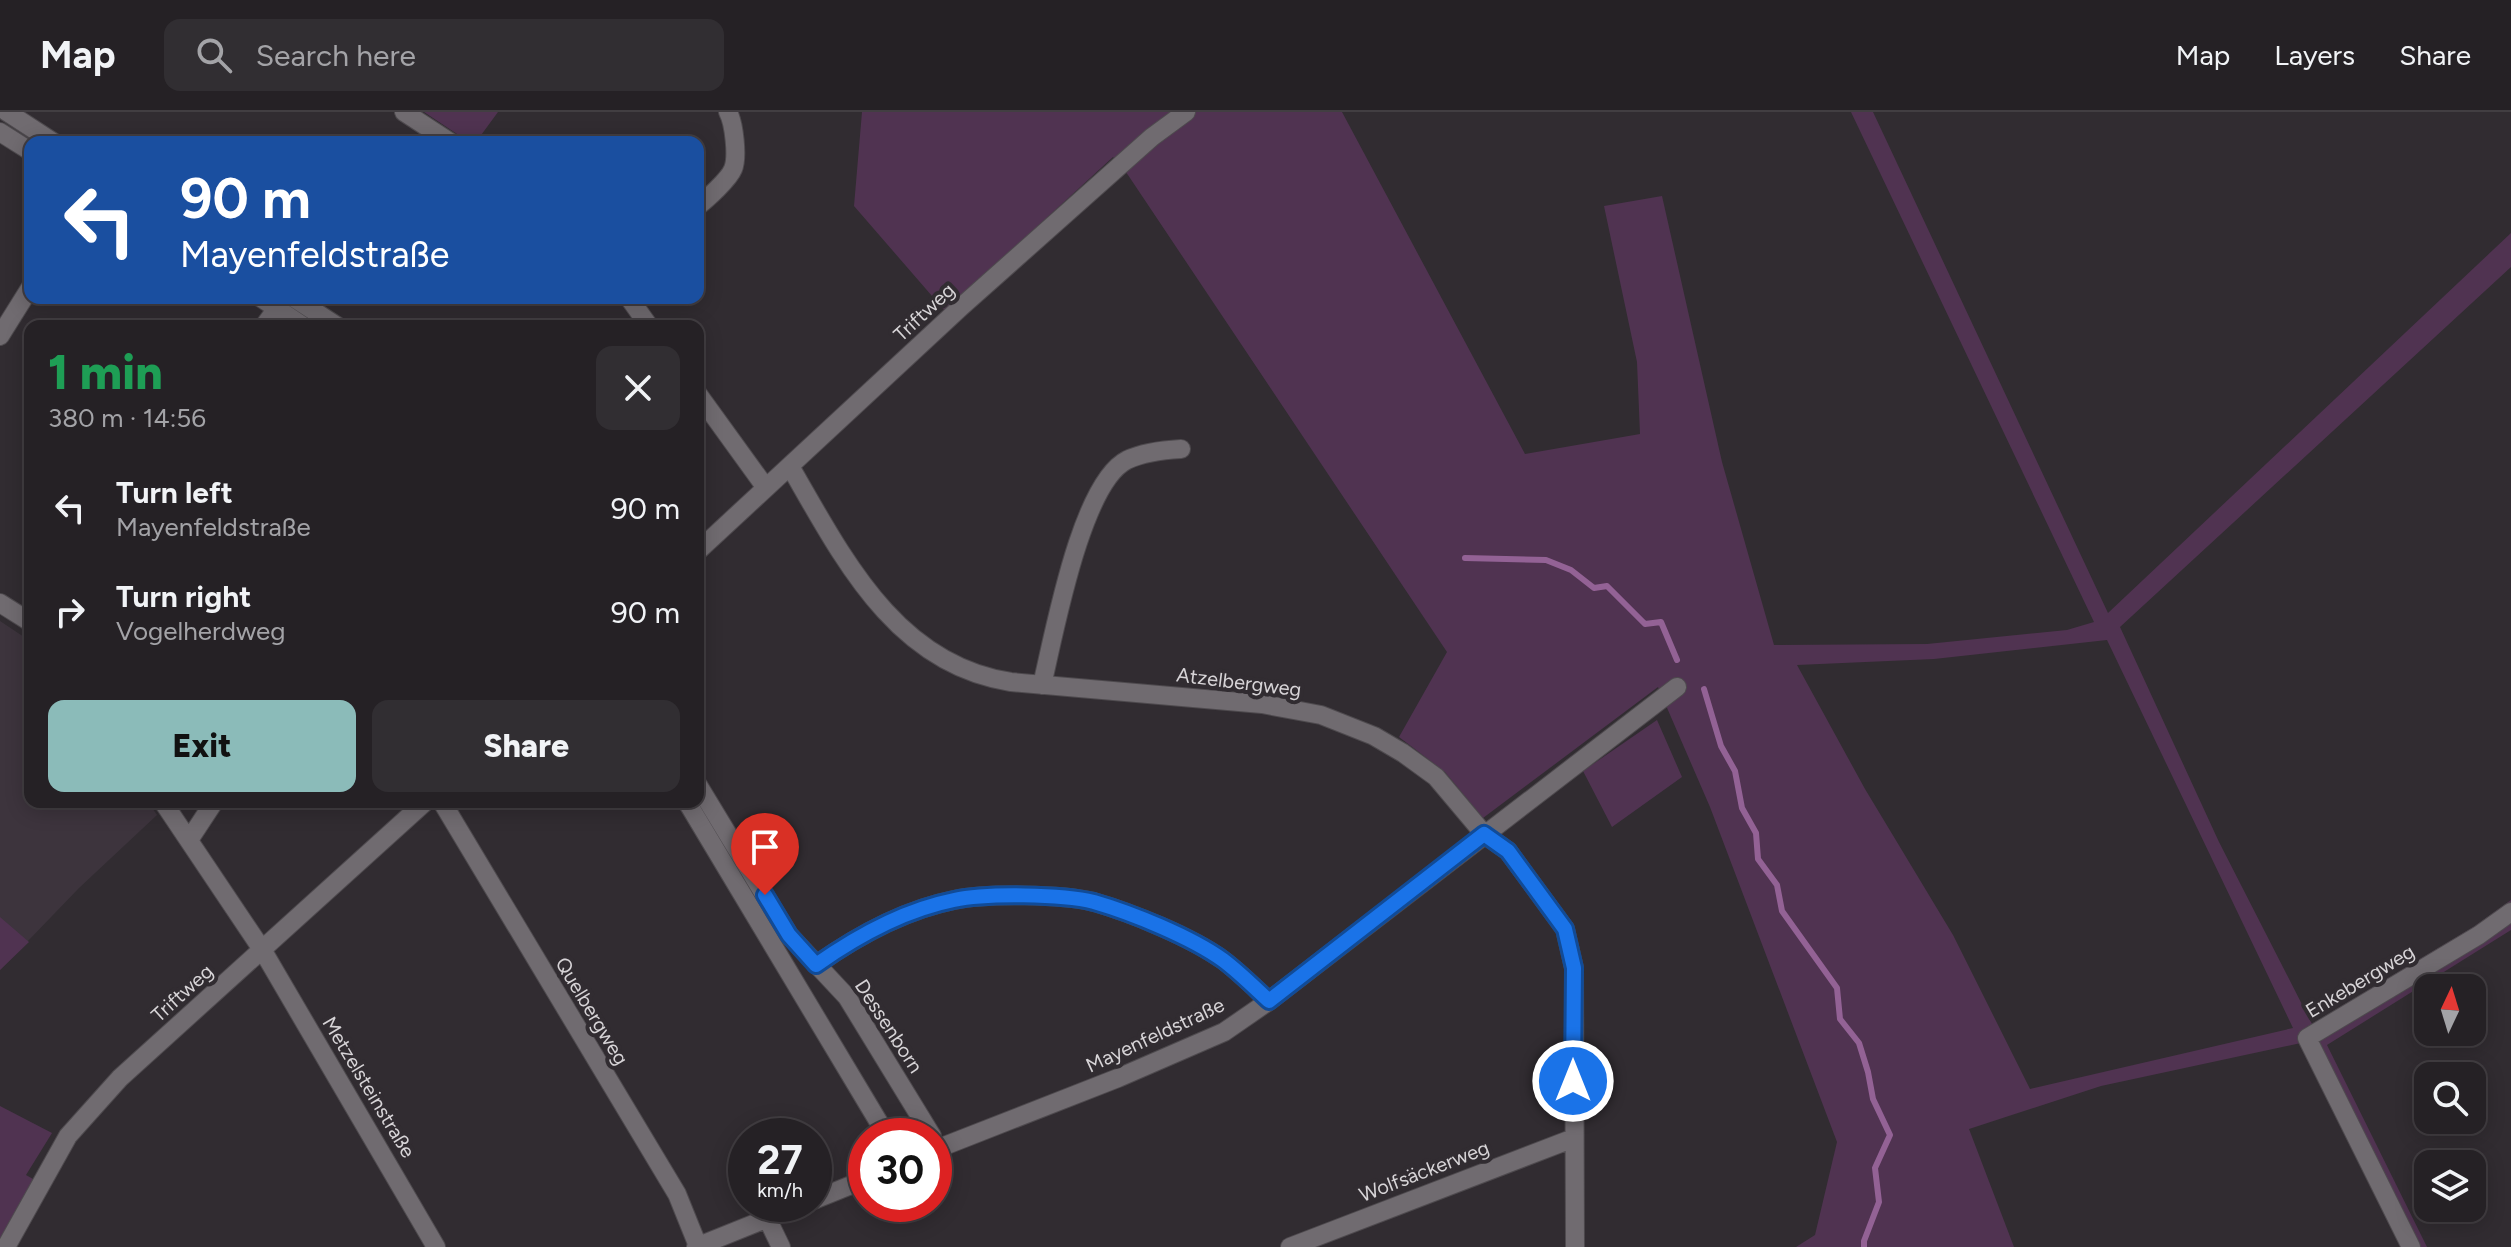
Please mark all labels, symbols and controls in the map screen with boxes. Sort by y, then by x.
search box [164,19,724,91]
text: Map [40,32,116,78]
icon: search [192,33,236,77]
text: Search here [256,37,416,74]
text: Map [2176,38,2230,72]
text: Layers [2274,38,2355,72]
text: Share [2399,38,2471,72]
text: 90 m [180,165,311,232]
icon: left [48,168,152,272]
text: Mayenfeldstraße [180,233,450,276]
street label: Triftweg [889,278,959,346]
text: 1 min [48,343,163,401]
button: close [596,346,680,430]
text: 380 m · 14:56 [48,402,206,434]
text: Turn left [116,474,233,511]
icon: left [48,486,92,530]
text: 90 m [611,490,680,527]
text: Mayenfeldstraße [116,511,311,543]
text: Turn right [116,578,251,615]
icon: right [48,590,92,634]
text: 90 m [611,594,680,631]
text: Vogelherdweg [116,615,286,647]
street label: Atzelbergweg [1175,662,1303,702]
button: Exit [48,700,356,792]
button: Share [372,700,680,792]
pin [731,813,799,895]
icon: arrive [743,825,787,869]
street label: Enkebergweg [2301,939,2419,1023]
street label: Quelbergweg [550,953,634,1069]
street label: Triftweg [146,959,218,1027]
north arrow [2414,974,2486,1046]
map controls [2414,974,2486,1222]
street label: Dessenborn [850,975,928,1077]
street label: Mayenfeldstraße [1082,992,1228,1078]
street label: Metzelsteinstraße [317,1012,421,1162]
position arrow [1531,1039,1615,1123]
button: search [2414,1062,2486,1134]
speed limit sign: 30 [848,1118,952,1222]
street label: Wolfsäckerweg [1356,1135,1492,1207]
text: 27 [757,1136,803,1184]
button: layers [2414,1150,2486,1222]
text: km/h [757,1178,803,1202]

